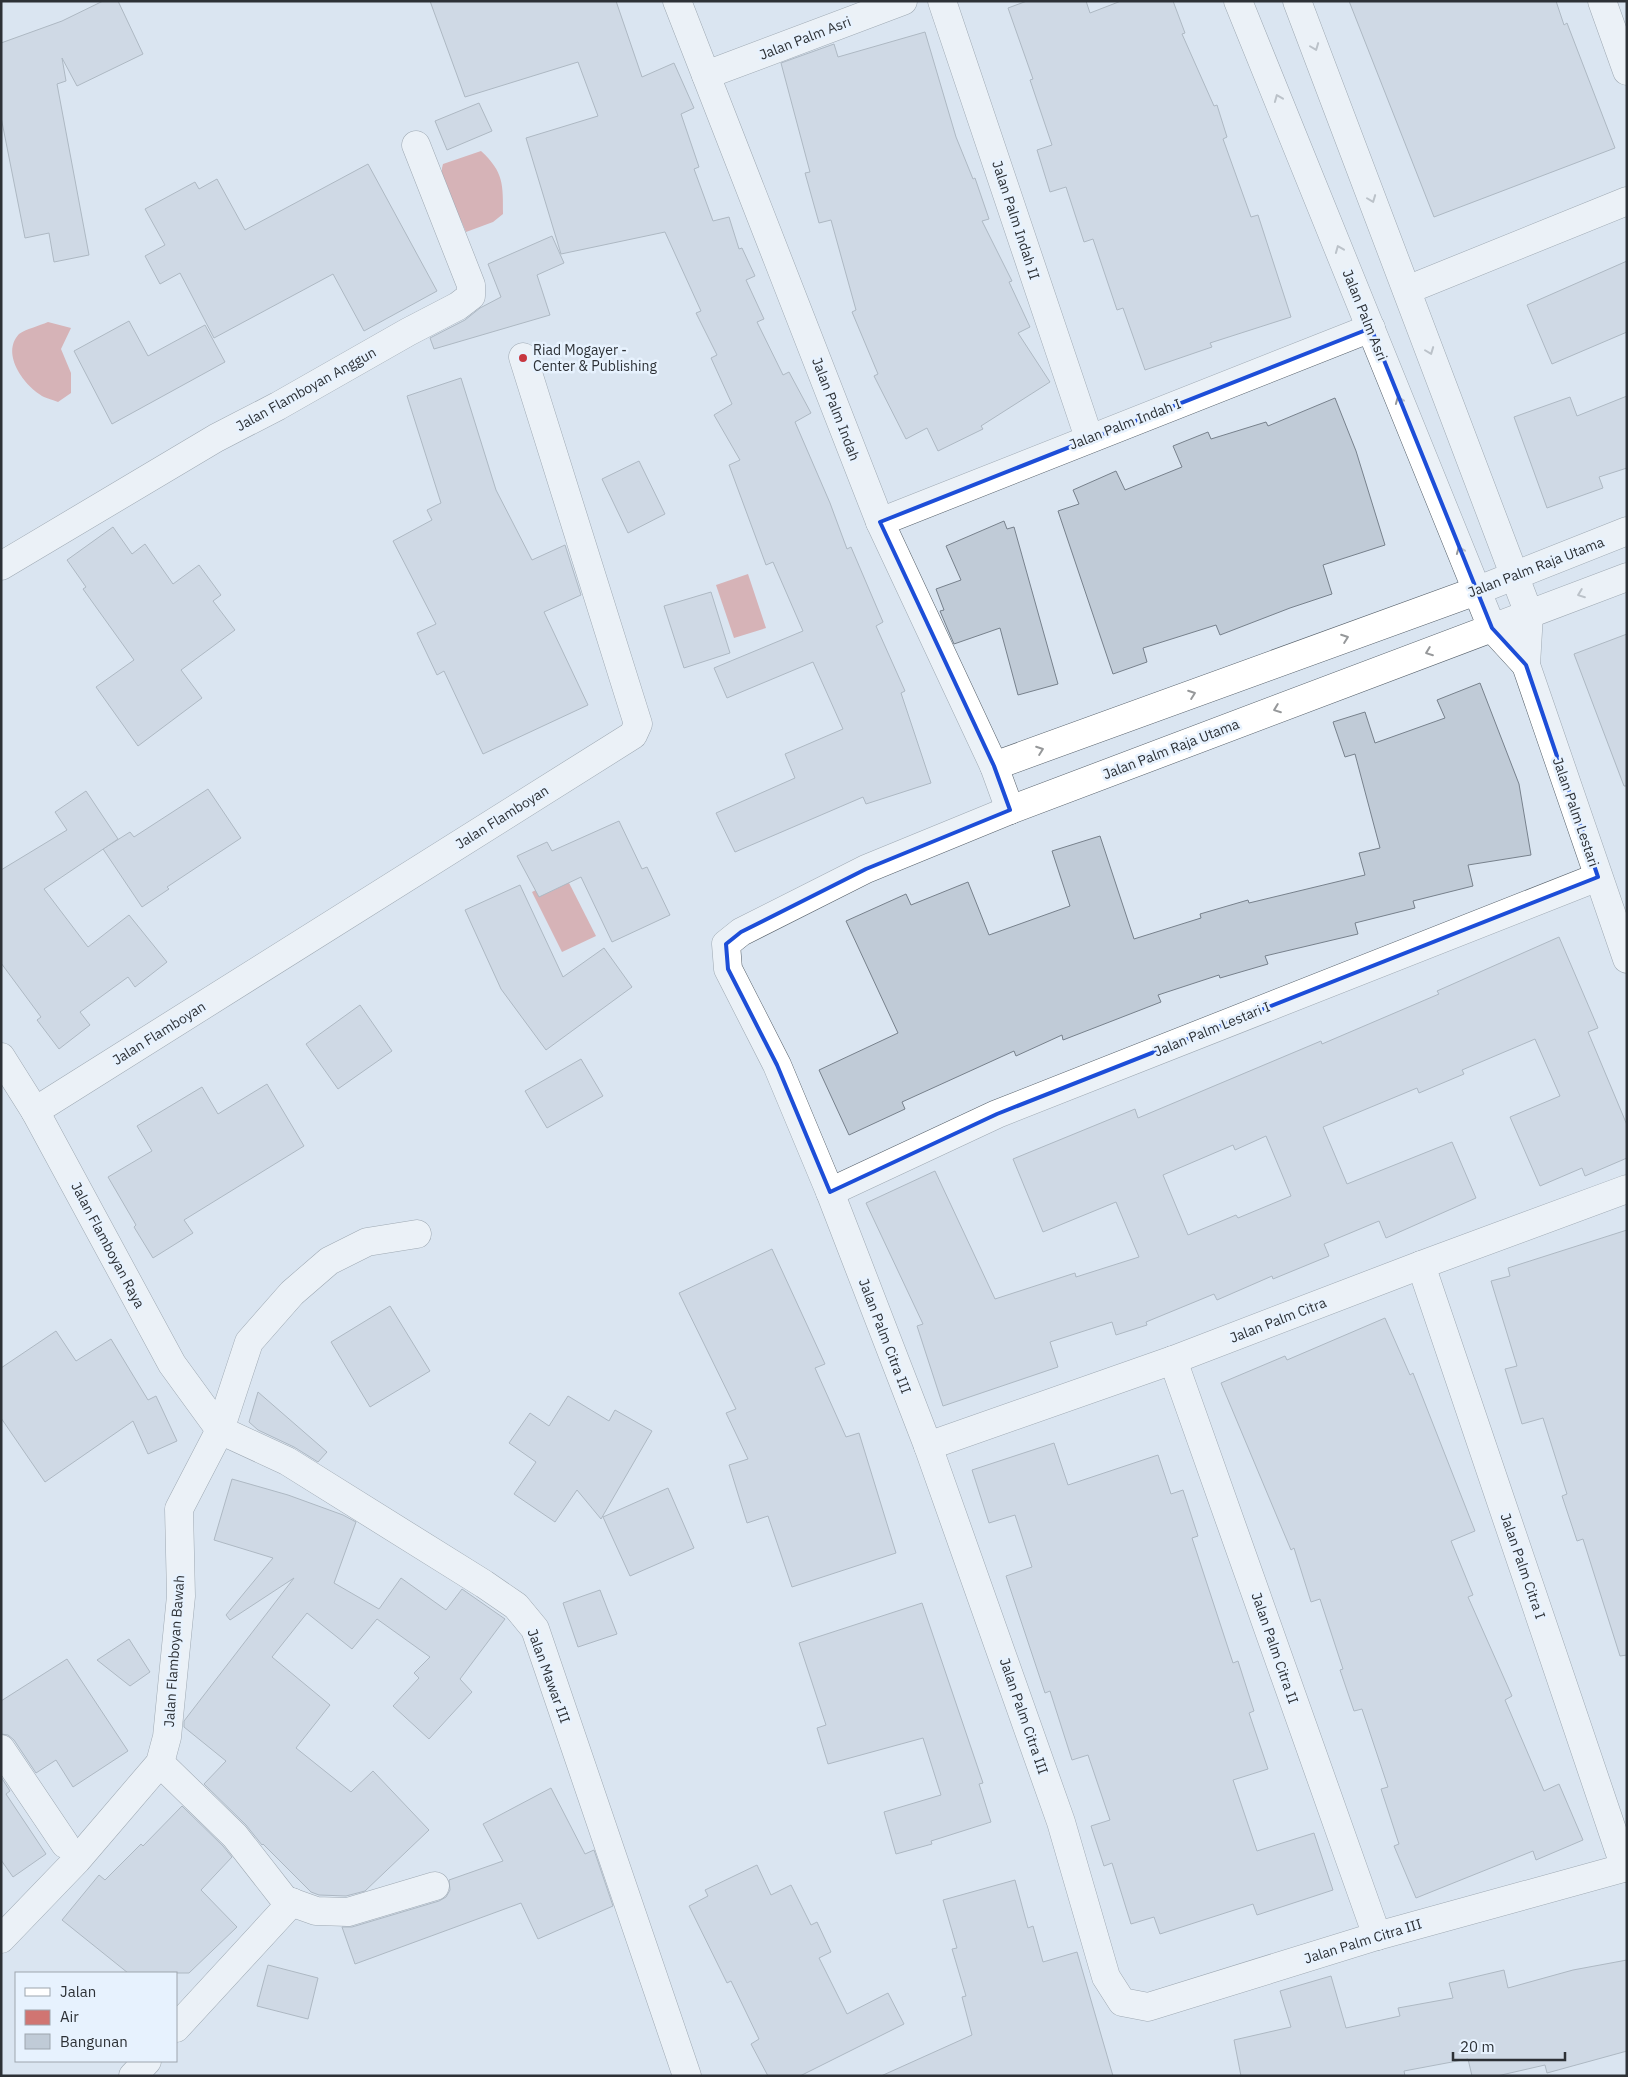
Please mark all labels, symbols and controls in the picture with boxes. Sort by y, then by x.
street label: Jalan Palm Asri [757,12,853,64]
one-way arrow [1309,42,1319,51]
one-way arrow [1273,94,1284,103]
street label: Jalan Palm Indah II [988,158,1044,282]
one-way arrow [1366,194,1376,203]
one-way arrow [1334,245,1345,254]
street label: Jalan Palm Asri [1339,267,1391,363]
place label: Riad Mogayer - Center & Publishing [533,341,657,375]
street label: Jalan Flamboyan Anggun [233,343,379,435]
one-way arrow [1424,346,1434,355]
marker: Riad Mogayer - Center & Publishing [517,352,529,364]
street label: Jalan Palm Indah [808,355,864,463]
street label: Jalan Palm Indah I [1067,394,1183,454]
one-way arrow [1395,396,1405,404]
street label: Jalan Palm Raja Utama [1465,533,1607,601]
one-way arrow [1456,546,1466,555]
one-way arrow [1577,588,1586,598]
one-way arrow [1340,634,1349,644]
one-way arrow [1425,645,1434,656]
one-way arrow [1188,690,1196,700]
one-way arrow [1273,703,1282,713]
street label: Jalan Palm Raja Utama [1100,715,1242,783]
one-way arrow [1035,746,1043,756]
street label: Jalan Palm Lestari [1549,755,1603,869]
street label: Jalan Flamboyan [452,781,552,853]
street label: Jalan Flamboyan [109,997,209,1069]
street label: Jalan Palm Lestari I [1151,998,1273,1060]
street label: Jalan Flamboyan Raya [67,1179,149,1312]
street label: Jalan Palm Citra III [855,1276,915,1396]
street label: Jalan Palm Citra [1227,1293,1329,1347]
street label: Jalan Palm Citra I [1496,1511,1550,1621]
street label: Jalan Flamboyan Bawah [160,1574,188,1728]
street label: Jalan Palm Citra II [1248,1590,1302,1706]
street label: Jalan Mawar III [524,1626,574,1726]
street label: Jalan Palm Citra III [996,1655,1052,1777]
street label: Jalan Palm Citra III [1302,1915,1424,1967]
legend [15,1972,178,2062]
text: Jalan [60,1982,96,2001]
text: Air [60,2007,79,2026]
scale bar [1453,2030,1566,2062]
text: Bangunan [60,2032,128,2051]
text: 20 m [1460,2037,1495,2056]

